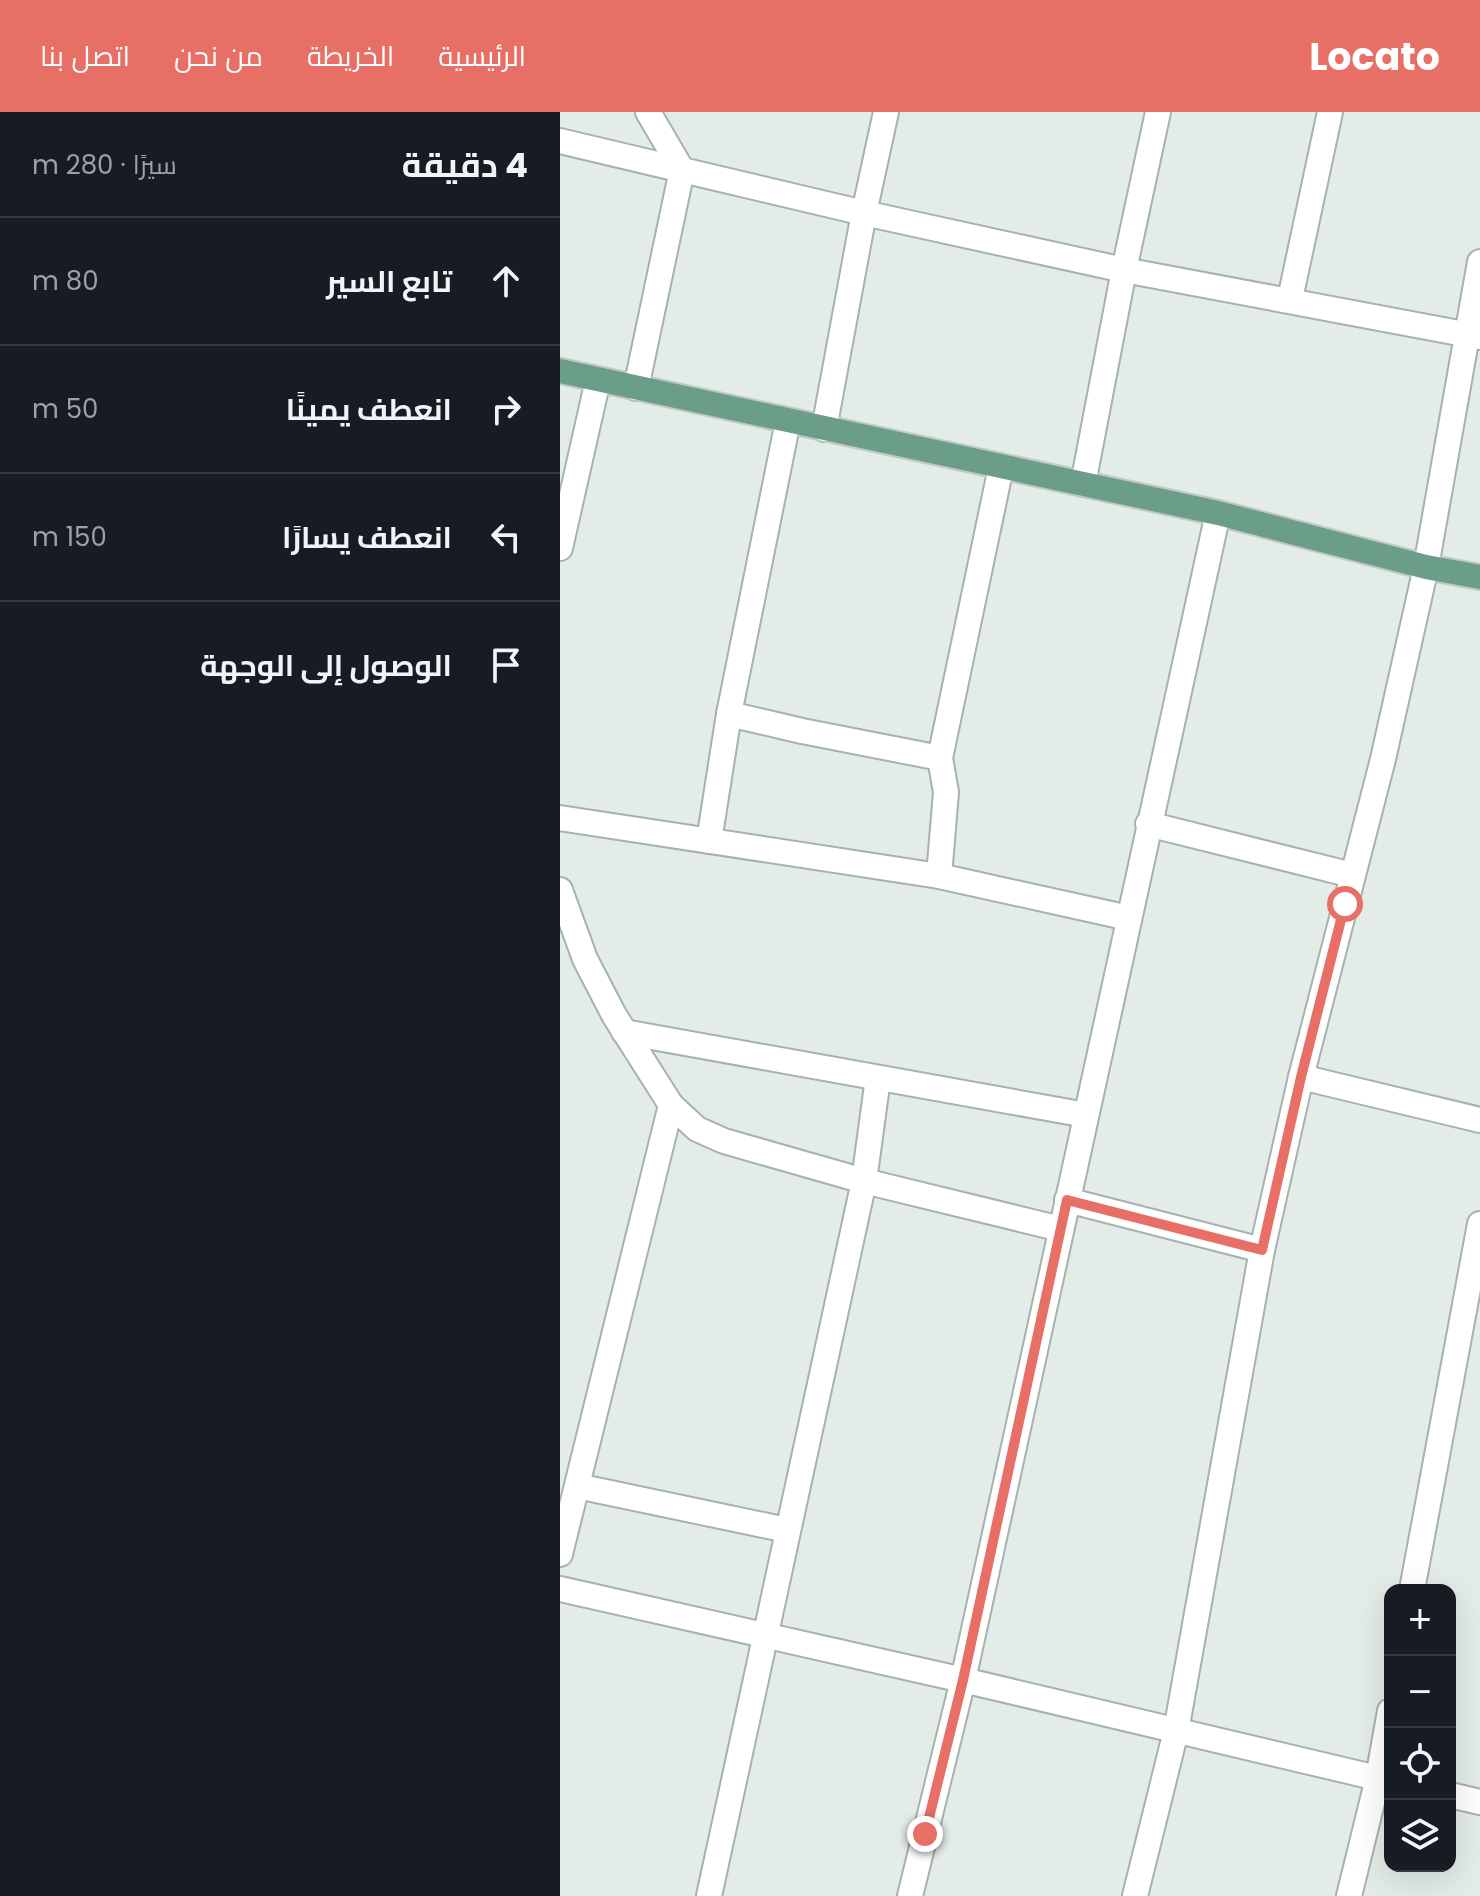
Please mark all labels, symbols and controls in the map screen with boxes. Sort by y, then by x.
text: Locato [1309,30,1440,83]
text: اتصل بنا [40,37,130,76]
text: من نحن [174,37,263,76]
text: الخريطة [307,37,394,76]
text: الرئيسية [438,37,526,76]
text: 4 دقيقة [402,141,528,189]
text: سيرًا · 280 m [32,147,177,183]
icon: ahead [484,259,528,303]
text: تابع السير [326,260,452,303]
text: 80 m [32,263,98,299]
icon: right [484,387,528,431]
text: انعطف يمينًا [286,388,452,431]
text: 50 m [32,391,98,427]
icon: left [484,515,528,559]
text: انعطف يسارًا [282,516,452,559]
text: 150 m [32,519,107,555]
icon: arrive [484,643,528,687]
text: الوصول إلى الوجهة [200,644,452,687]
route start [1327,886,1363,922]
map controls [1384,1584,1456,1872]
button: + [1384,1584,1456,1656]
button: − [1384,1656,1456,1728]
button: locate [1384,1728,1456,1800]
button: layers [1384,1800,1456,1872]
route end [907,1816,943,1852]

